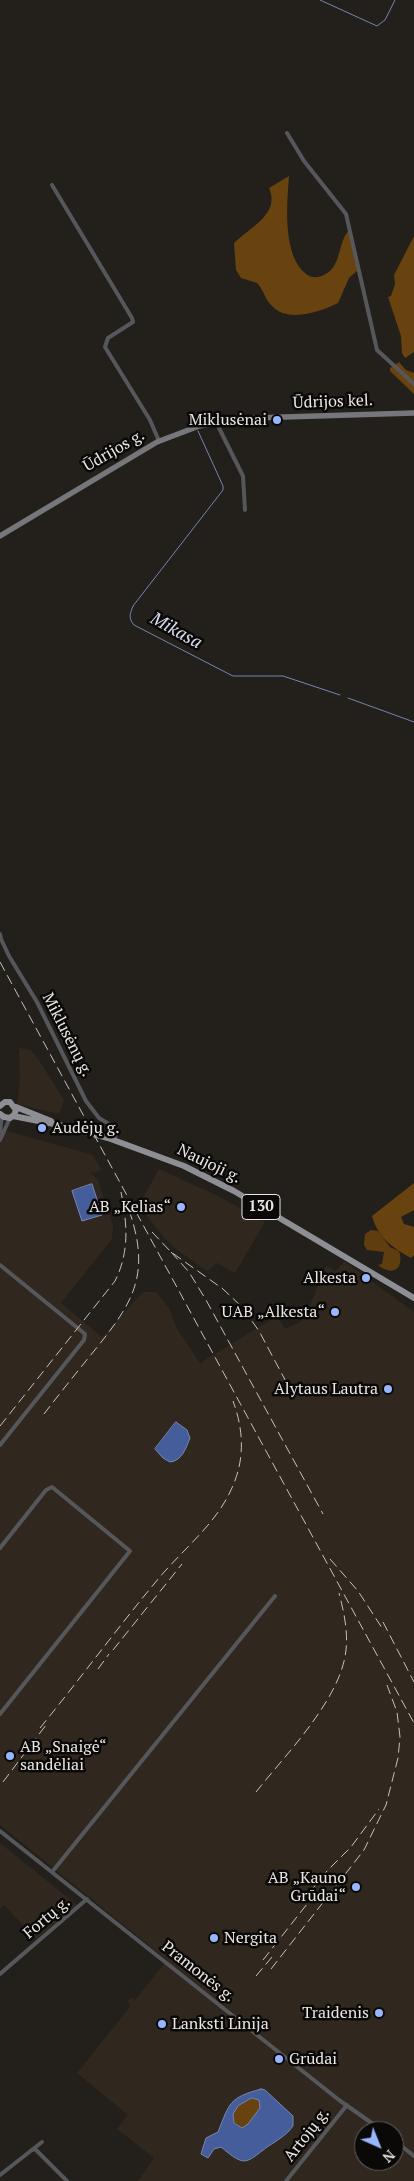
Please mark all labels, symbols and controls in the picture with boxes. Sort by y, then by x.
street label: Ūdrijos kel. [293,391,373,413]
place label: Miklusėnai [189,410,267,430]
marker: Miklusėnai [271,414,283,426]
street label: Ūdrijos g. [80,426,148,476]
water label: Mikasa [146,608,206,654]
street label: Miklusėnų g. [38,990,96,1080]
place label: Audėjų g. [52,1118,120,1138]
marker: Audėjų g. [36,1122,48,1134]
street label: Naujoji g. [174,1140,244,1188]
road number: 130 [242,1194,280,1220]
place label: AB „Kelias“ [89,1197,171,1217]
marker: AB „Kelias“ [175,1201,187,1213]
place label: Alkesta [303,1268,356,1288]
marker: Alkesta [360,1272,372,1284]
place label: UAB „Alkesta“ [222,1302,325,1322]
marker: UAB „Alkesta“ [329,1306,341,1318]
place label: Alytaus Lautra [274,1379,378,1399]
marker: Alytaus Lautra [382,1383,394,1395]
place label: AB „Snaigė“ sandėliai [20,1737,107,1775]
marker: AB „Snaigė“ sandėliai [4,1750,16,1762]
place label: AB „Kauno Grūdai“ [268,1868,346,1906]
marker: AB „Kauno Grūdai“ [350,1881,362,1893]
street label: Fortų g. [20,1893,74,1943]
place label: Nergita [224,1928,277,1948]
marker: Nergita [208,1932,220,1944]
street label: Pramonės g. [158,1937,238,2007]
place label: Traidenis [302,2003,369,2023]
marker: Traidenis [373,2007,385,2019]
place label: Lanksti Linija [172,2014,269,2034]
marker: Lanksti Linija [156,2018,168,2030]
place label: Grūdai [289,2049,337,2069]
marker: Grūdai [273,2053,285,2065]
street label: Artojų g. [280,2104,334,2166]
north arrow [354,2121,404,2171]
text: N [379,2146,399,2167]

